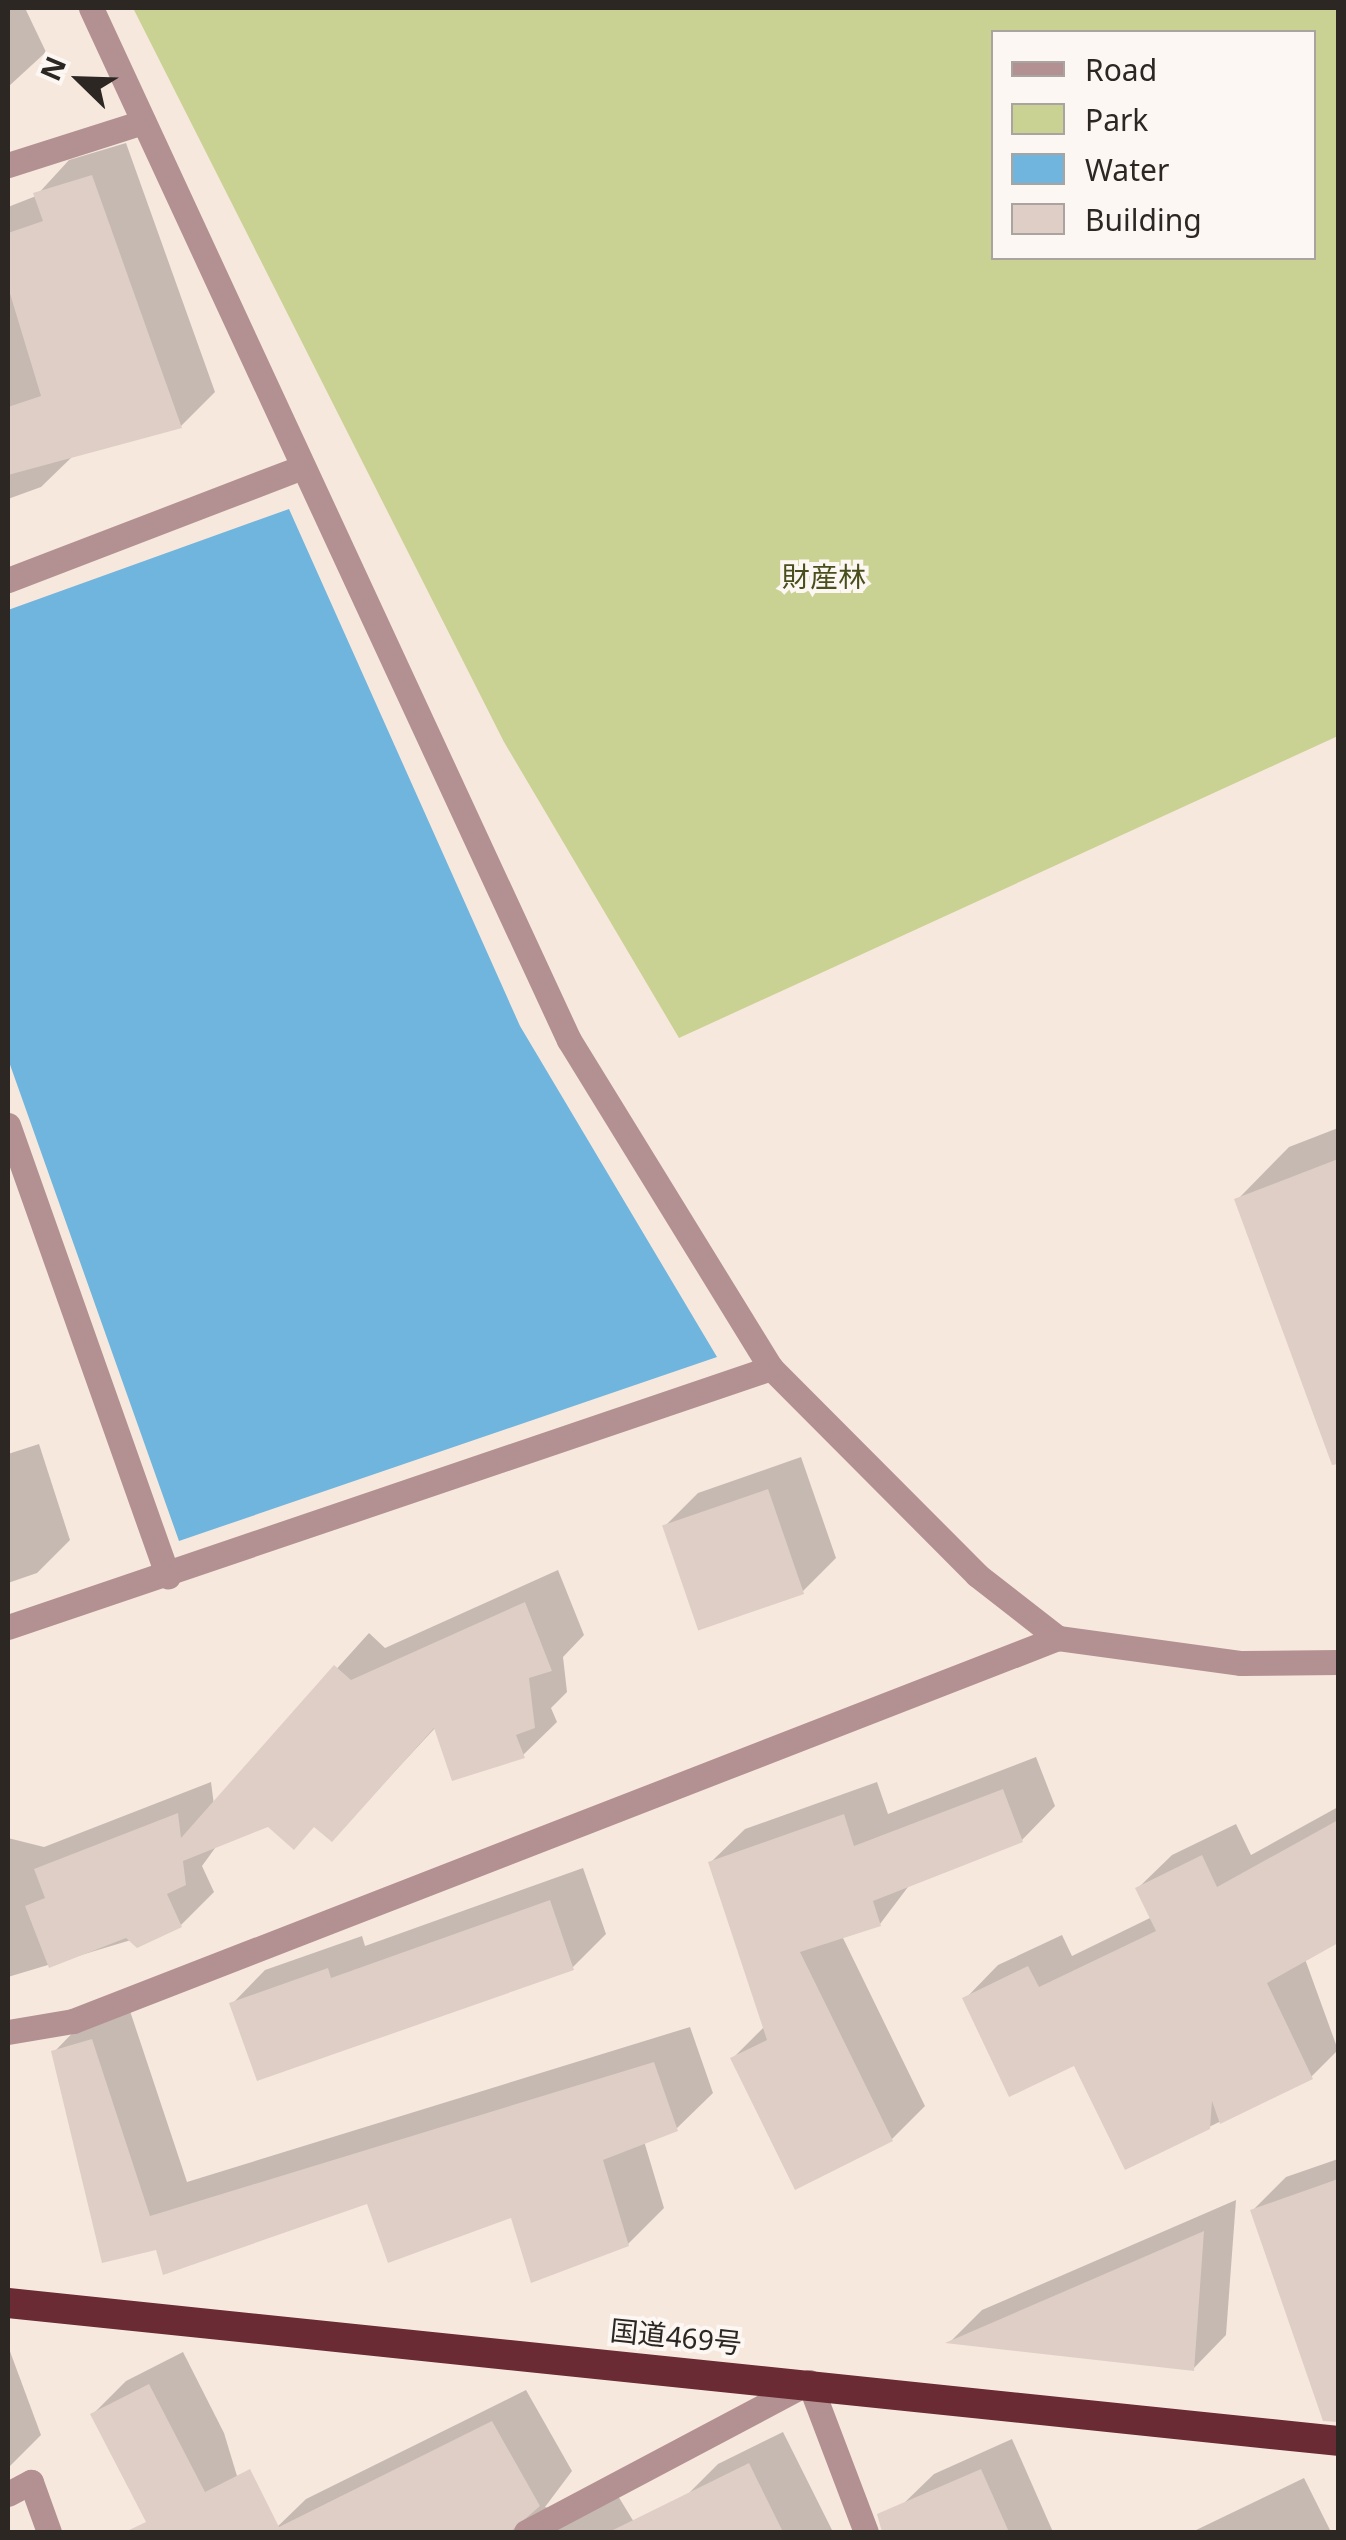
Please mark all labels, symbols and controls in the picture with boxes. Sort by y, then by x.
north arrow [30,30,130,130]
legend [991,30,1316,260]
text: Road [1085,49,1157,90]
text: N [30,50,74,86]
text: Park [1085,99,1148,140]
text: Water [1085,149,1169,190]
text: Building [1085,199,1202,240]
park label: 財産林 [782,559,866,593]
street label: 国道469号 [609,2312,743,2360]

